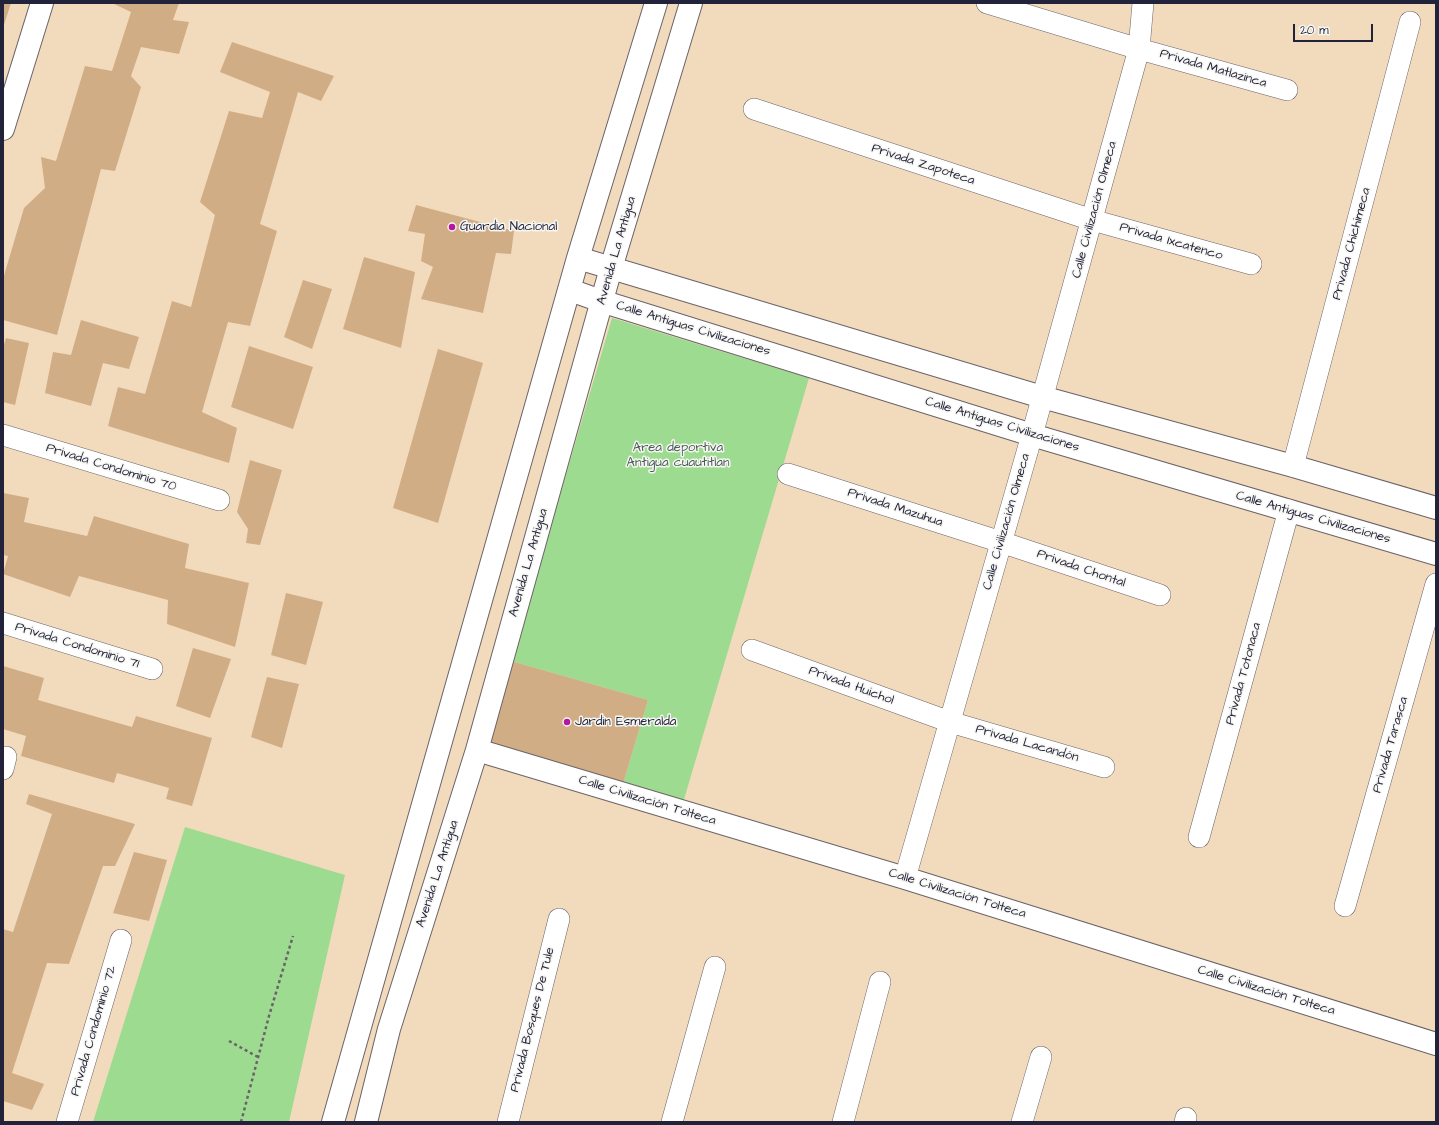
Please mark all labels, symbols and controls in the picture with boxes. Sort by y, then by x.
scale bar [1295,16,1375,42]
text: 20 m [1300,22,1329,39]
street label: Privada Matlazinca [1158,46,1268,92]
street label: Calle Civilización Olmeca [1069,140,1121,280]
street label: Privada Zapoteca [869,141,977,189]
street label: Privada Chichimeca [1330,186,1374,302]
street label: Avenida La Antigua [594,195,640,307]
place label: Guardia Nacional [460,219,557,235]
street label: Privada Ixcatenco [1118,220,1224,264]
marker: Guardia Nacional [447,222,457,232]
street label: Calle Antiguas Civilizaciones [614,298,772,360]
street label: Calle Antiguas Civilizaciones [923,394,1081,456]
park label: Area deportiva Antigua cuautitlan [627,440,729,471]
street label: Privada Condominio 70 [44,441,178,495]
street label: Calle Civilización Olmeca [980,452,1034,592]
street label: Privada Mazuhua [845,485,945,531]
street label: Calle Antiguas Civilizaciones [1234,488,1392,548]
street label: Avenida La Antigua [506,507,552,619]
street label: Privada Chontal [1035,547,1127,591]
street label: Privada Condominio 71 [13,620,141,672]
street label: Privada Totonaca [1223,621,1265,727]
street label: Privada Huichol [806,663,896,709]
street label: Privada Tarasca [1370,695,1412,795]
place label: Jardin Esmeralda [575,714,676,730]
marker: Jardin Esmeralda [562,717,572,727]
street label: Privada Lacandón [974,722,1080,766]
street label: Calle Civilización Tolteca [576,773,718,829]
street label: Avenida La Antigua [413,818,463,930]
street label: Calle Civilización Tolteca [886,866,1028,922]
street label: Privada Bosques De Tule [507,946,559,1094]
street label: Calle Civilización Tolteca [1195,963,1337,1019]
street label: Privada Condominio 72 [68,964,120,1098]

